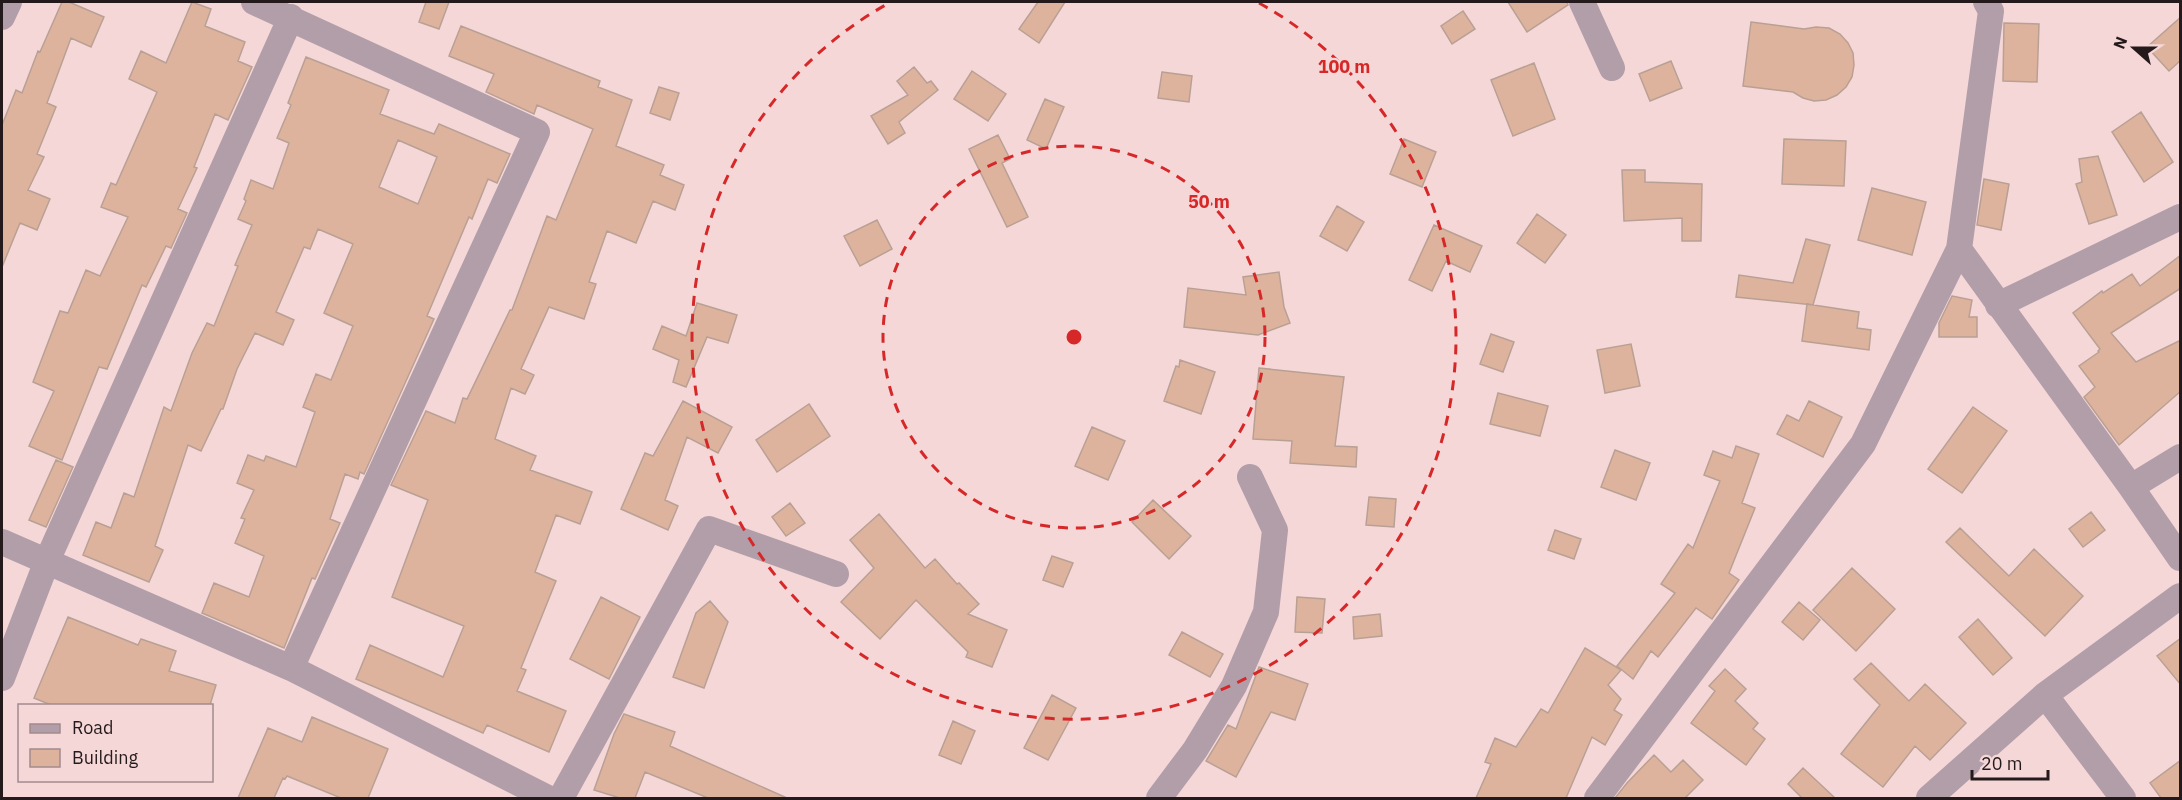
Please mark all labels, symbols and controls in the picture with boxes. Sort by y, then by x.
north arrow [2104,18,2164,78]
text: N [2109,34,2131,52]
text: 100 m [1318,55,1370,78]
text: 50 m [1188,190,1230,213]
centre of rings [1064,327,1084,347]
legend [18,704,213,782]
text: Road [72,716,113,739]
scale bar [1972,743,2048,781]
text: Building [72,746,139,769]
text: 20 m [1981,752,2023,775]

